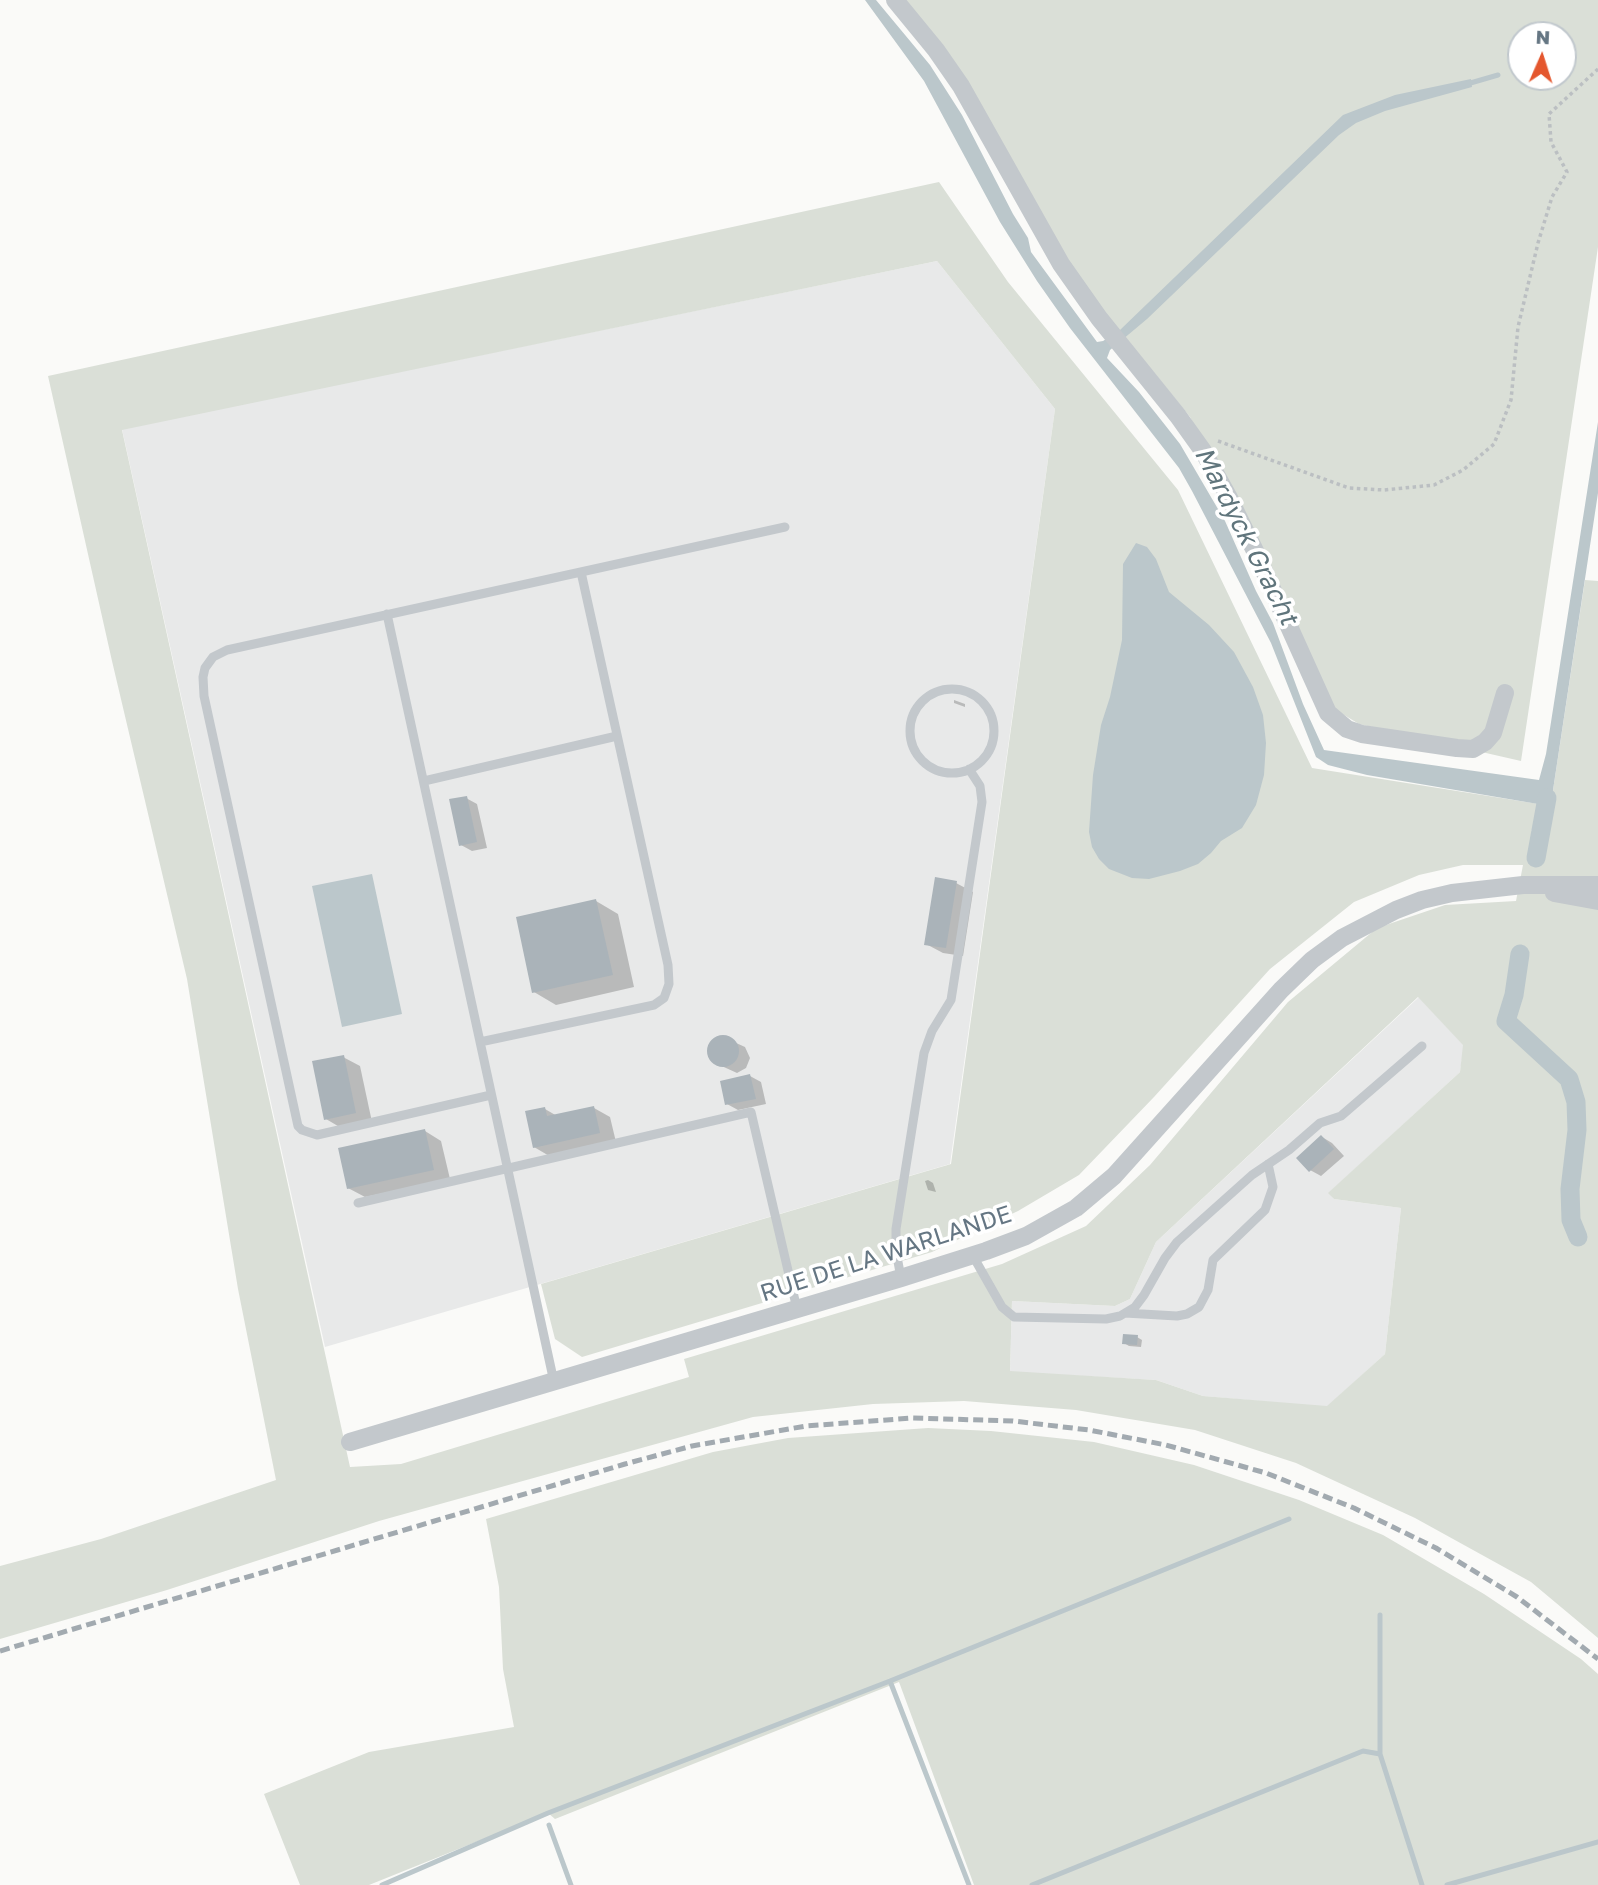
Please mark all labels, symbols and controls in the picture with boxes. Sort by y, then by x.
north arrow [1507,21,1577,91]
text: N [1535,25,1551,48]
water label: Mardyck Gracht [1188,442,1304,630]
street label: RUE DE LA WARLANDE [757,1200,1015,1308]

